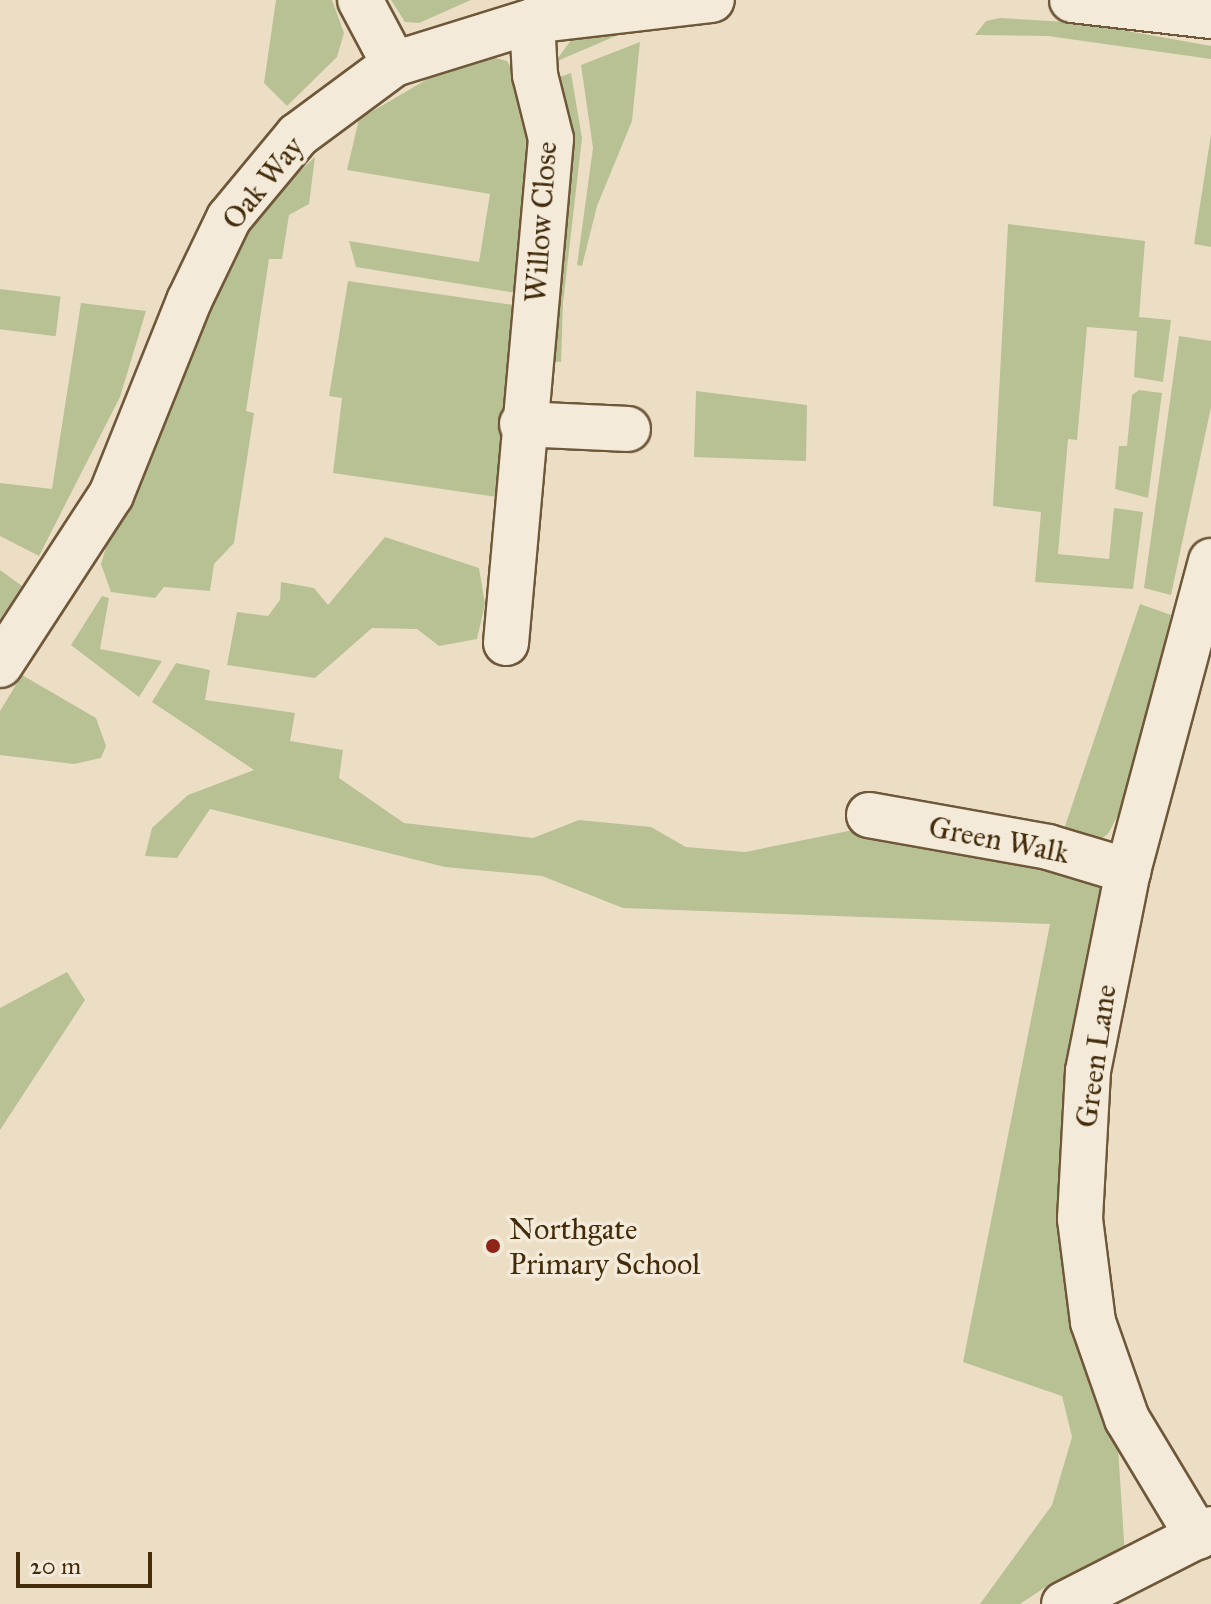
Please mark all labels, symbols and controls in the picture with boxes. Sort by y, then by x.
street label: Oak Way [215,129,311,237]
street label: Willow Close [517,140,565,304]
street label: Green Walk [926,809,1072,871]
street label: Green Lane [1068,982,1124,1130]
place label: Northgate Primary School [509,1211,700,1282]
marker: Northgate Primary School [484,1237,502,1255]
scale bar [20,1536,156,1586]
text: 20 m [30,1551,81,1581]

